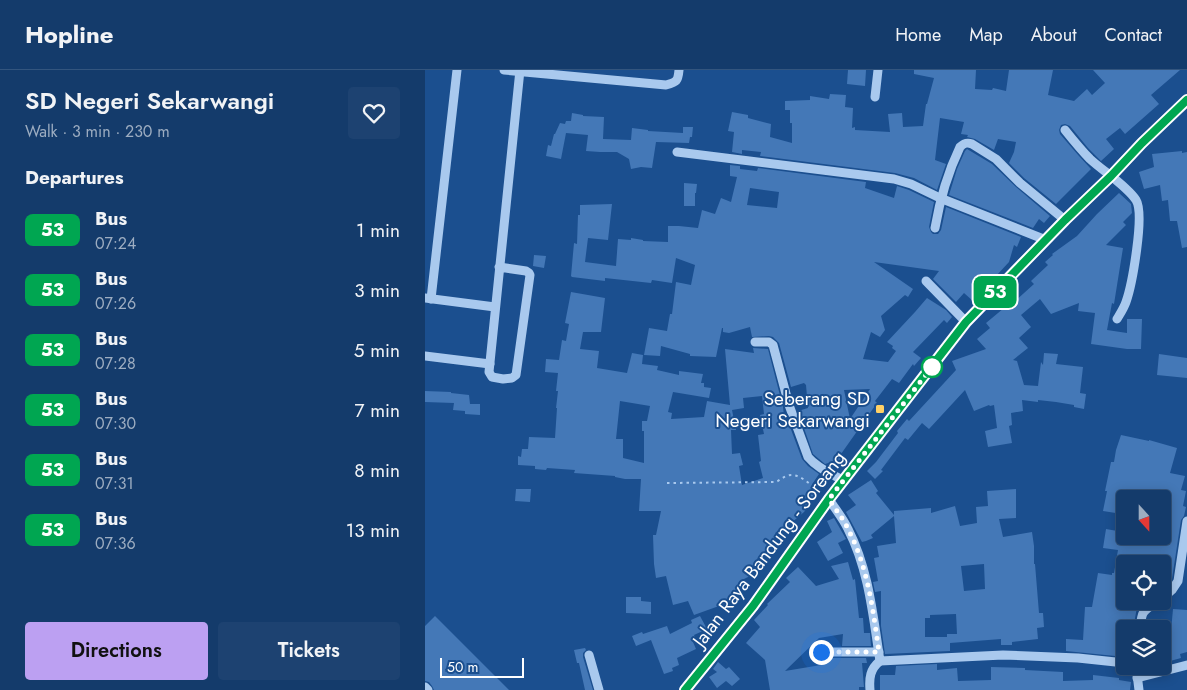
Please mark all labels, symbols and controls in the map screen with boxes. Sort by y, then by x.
text: Hopline [25,17,114,52]
text: Home [895,22,941,48]
text: Map [969,22,1003,48]
text: About [1031,22,1076,48]
text: Contact [1104,22,1162,48]
text: SD Negeri Sekarwangi [25,83,274,118]
button: heart [348,87,400,139]
text: Walk · 3 min · 230 m [25,120,170,143]
text: Departures [25,164,124,191]
text: Bus [95,205,127,232]
text: 53 [41,217,64,243]
text: 1 min [356,217,400,244]
text: 07:24 [95,232,136,255]
text: Bus [95,265,127,292]
line badge: 53 [973,276,1017,308]
text: 53 [41,277,64,303]
text: 3 min [354,277,400,304]
text: 53 [984,279,1006,305]
text: 07:26 [95,292,136,315]
text: Bus [95,325,127,352]
text: 53 [41,337,64,363]
text: 5 min [354,337,400,364]
text: 07:28 [95,352,136,375]
unlabelled marker [921,356,943,378]
text: Bus [95,385,127,412]
place label: Seberang SD Negeri Sekarwangi [715,385,870,434]
text: 53 [41,397,64,423]
text: 7 min [355,397,400,424]
marker: Seberang SD Negeri Sekarwangi [874,403,886,415]
text: 07:30 [95,412,136,435]
text: Bus [95,445,127,472]
street label: Jalan Raya Bandung - Soreang [684,445,852,655]
text: 53 [41,457,64,483]
text: 8 min [354,457,400,484]
text: 07:31 [95,472,134,495]
north arrow [1116,490,1171,545]
map controls [1116,490,1171,675]
text: Bus [95,505,127,532]
text: 53 [41,517,64,543]
text: 13 min [346,517,400,544]
text: 07:36 [95,532,136,555]
button: locate [1116,555,1171,610]
button: layers [1116,620,1171,675]
button: Directions [25,622,208,680]
button: Tickets [218,622,400,680]
your location [809,640,834,665]
scale bar [440,655,524,678]
text: 50 m [447,657,478,677]

